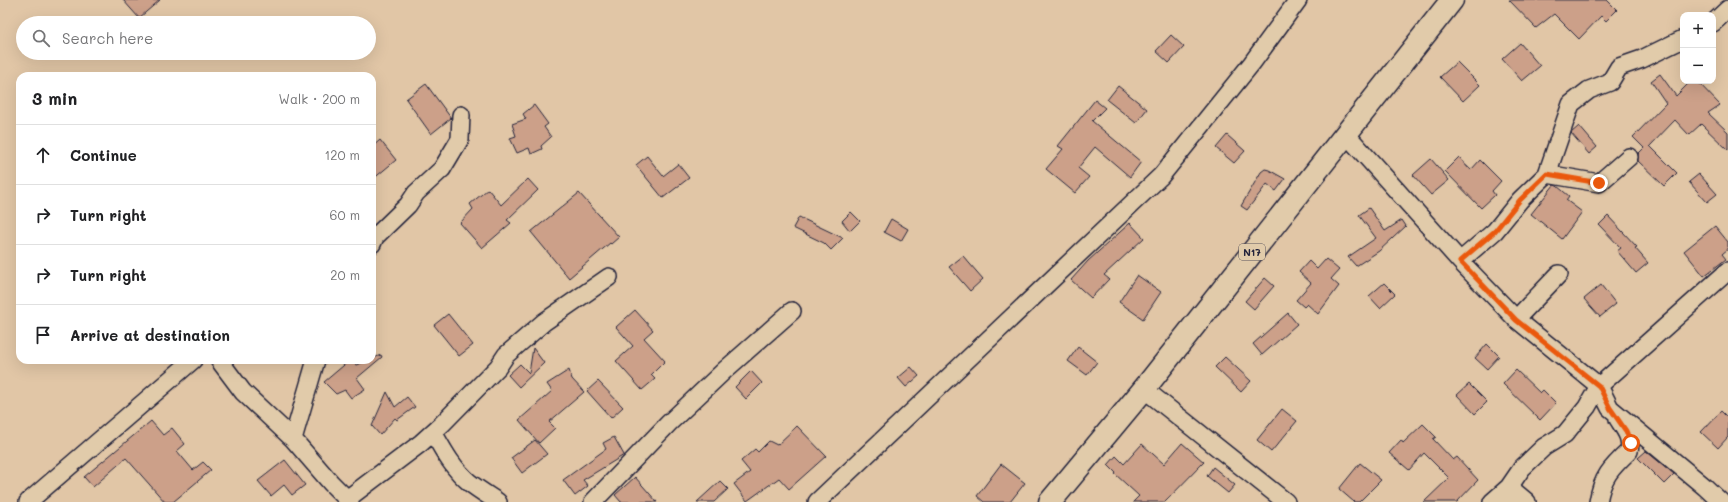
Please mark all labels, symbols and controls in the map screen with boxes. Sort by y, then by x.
map controls [1680,12,1716,84]
button: + [1680,12,1716,48]
search box [16,16,376,60]
icon: search [30,27,52,49]
text: Search here [62,28,153,48]
button: − [1680,48,1716,84]
text: 3 min [32,87,77,109]
text: Walk · 200 m [279,90,360,107]
icon: ahead [32,144,54,166]
text: Continue [70,145,137,165]
text: 120 m [324,146,360,163]
route end [1590,174,1608,192]
icon: right [32,204,54,226]
text: Turn right [70,205,147,225]
text: 60 m [330,206,360,223]
road number: N17 [1239,244,1265,260]
icon: right [32,264,54,286]
text: Turn right [70,265,147,285]
text: 20 m [330,266,360,283]
icon: arrive [32,324,54,346]
text: Arrive at destination [70,325,230,345]
route start [1622,434,1640,452]

